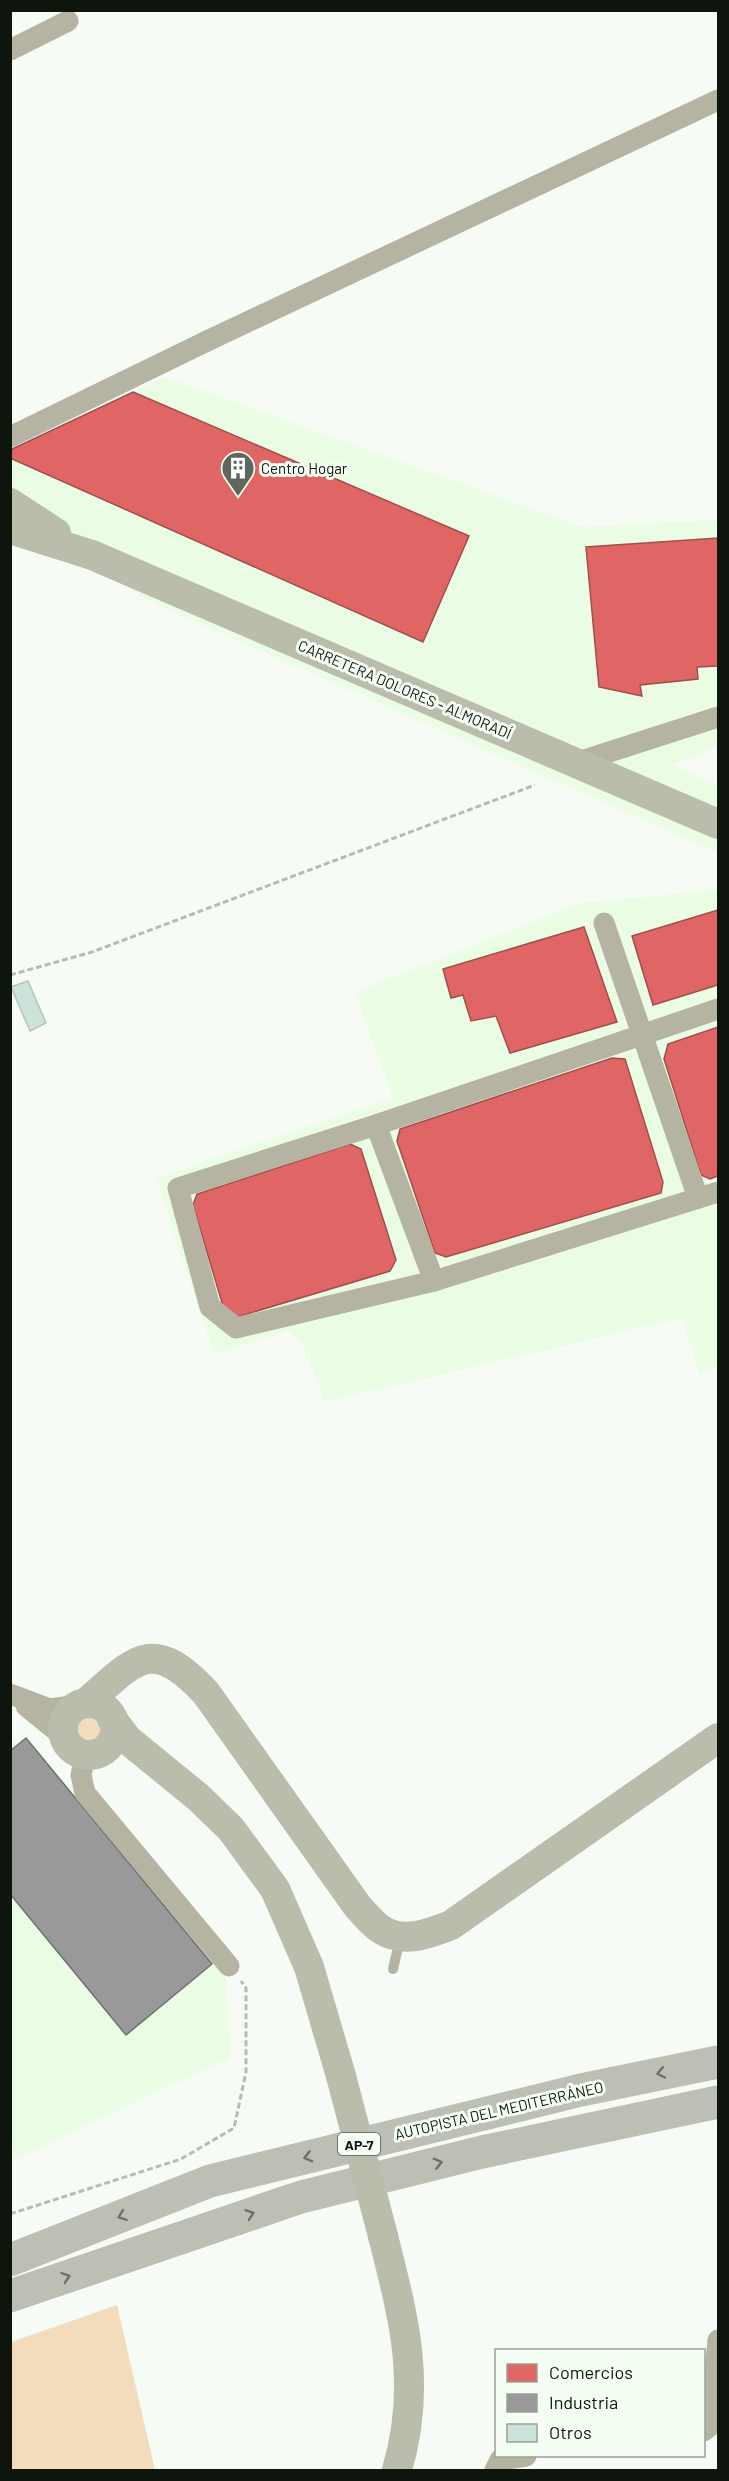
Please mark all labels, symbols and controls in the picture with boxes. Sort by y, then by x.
building icon: Centro Hogar [220,450,256,497]
place label: Centro Hogar [261,459,348,477]
street label: CARRETERA DOLORES - ALMORADÍ [296,636,515,742]
one-way arrow [656,2066,666,2079]
street label: AUTOPISTA DEL MEDITERRÁNEO [393,2077,605,2143]
road number: AP-7 [338,2133,380,2155]
one-way arrow [303,2149,313,2162]
one-way arrow [433,2157,443,2170]
one-way arrow [118,2209,129,2221]
one-way arrow [244,2209,255,2221]
one-way arrow [60,2272,71,2285]
legend [495,2349,705,2457]
text: Comercios [549,2361,633,2383]
text: Industria [549,2391,618,2413]
text: Otros [549,2421,592,2443]

